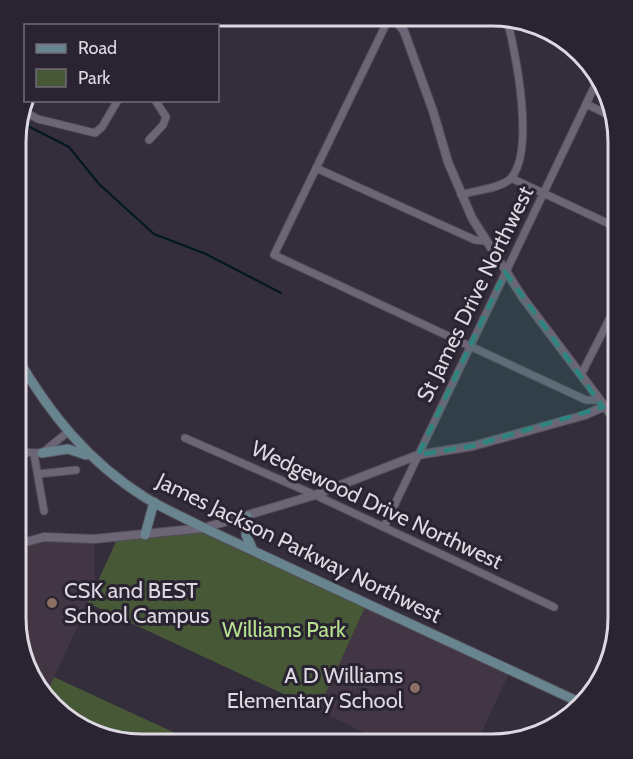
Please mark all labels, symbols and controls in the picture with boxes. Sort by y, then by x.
legend [24,24,219,102]
text: Road [78,37,117,59]
text: Park [78,67,111,89]
street label: St James Drive Northwest [411,181,539,406]
street label: Wedgewood Drive Northwest [247,435,507,575]
street label: James Jackson Parkway Northwest [151,467,446,629]
place label: CSK and BEST School Campus [64,577,209,629]
marker: CSK and BEST School Campus [45,596,59,610]
park label: Williams Park [222,616,346,643]
place label: A D Williams Elementary School [227,662,404,714]
marker: A D Williams Elementary School [408,681,422,695]

